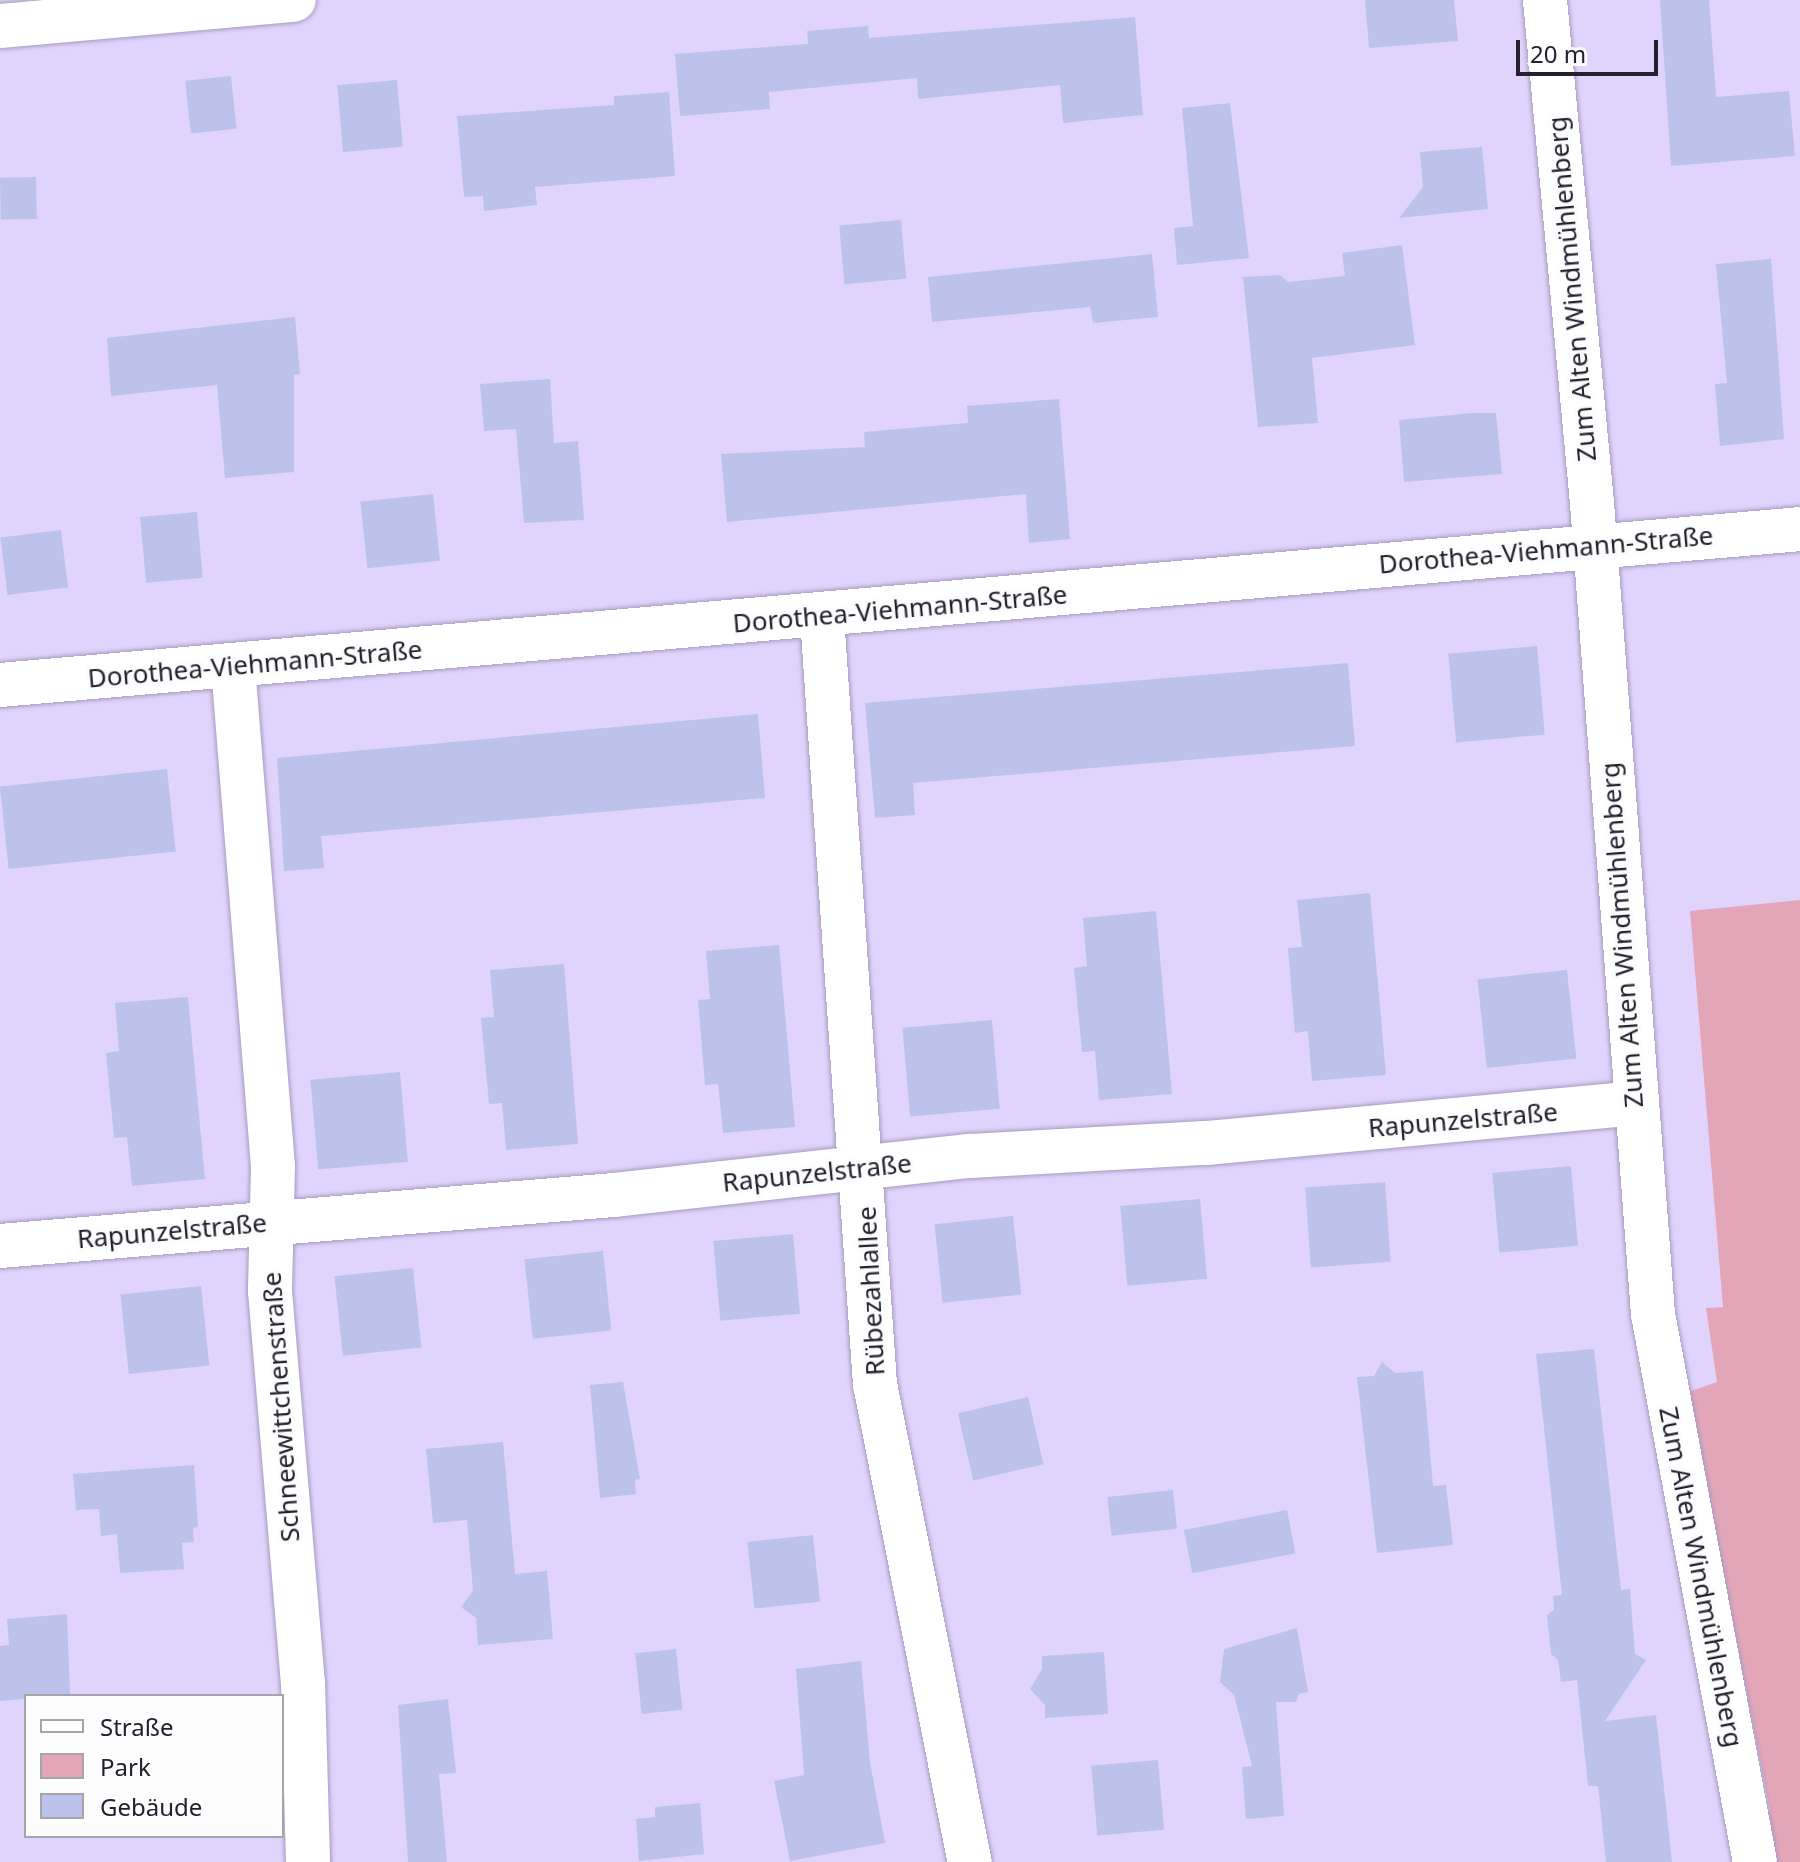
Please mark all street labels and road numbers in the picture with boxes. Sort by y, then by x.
street label: Zum Alten Windmühlenberg [1541,115,1603,463]
street label: Dorothea-Viehmann-Straße [1377,520,1715,580]
street label: Dorothea-Viehmann-Straße [731,579,1069,639]
street label: Dorothea-Viehmann-Straße [86,634,424,694]
street label: Zum Alten Windmühlenberg [1594,761,1650,1109]
street label: Rapunzelstraße [1367,1096,1559,1144]
street label: Rapunzelstraße [721,1148,913,1198]
street label: Rübezahlallee [851,1206,891,1376]
street label: Rapunzelstraße [76,1207,268,1255]
street label: Schneewittchenstraße [256,1271,306,1543]
street label: Zum Alten Windmühlenberg [1653,1404,1749,1750]

